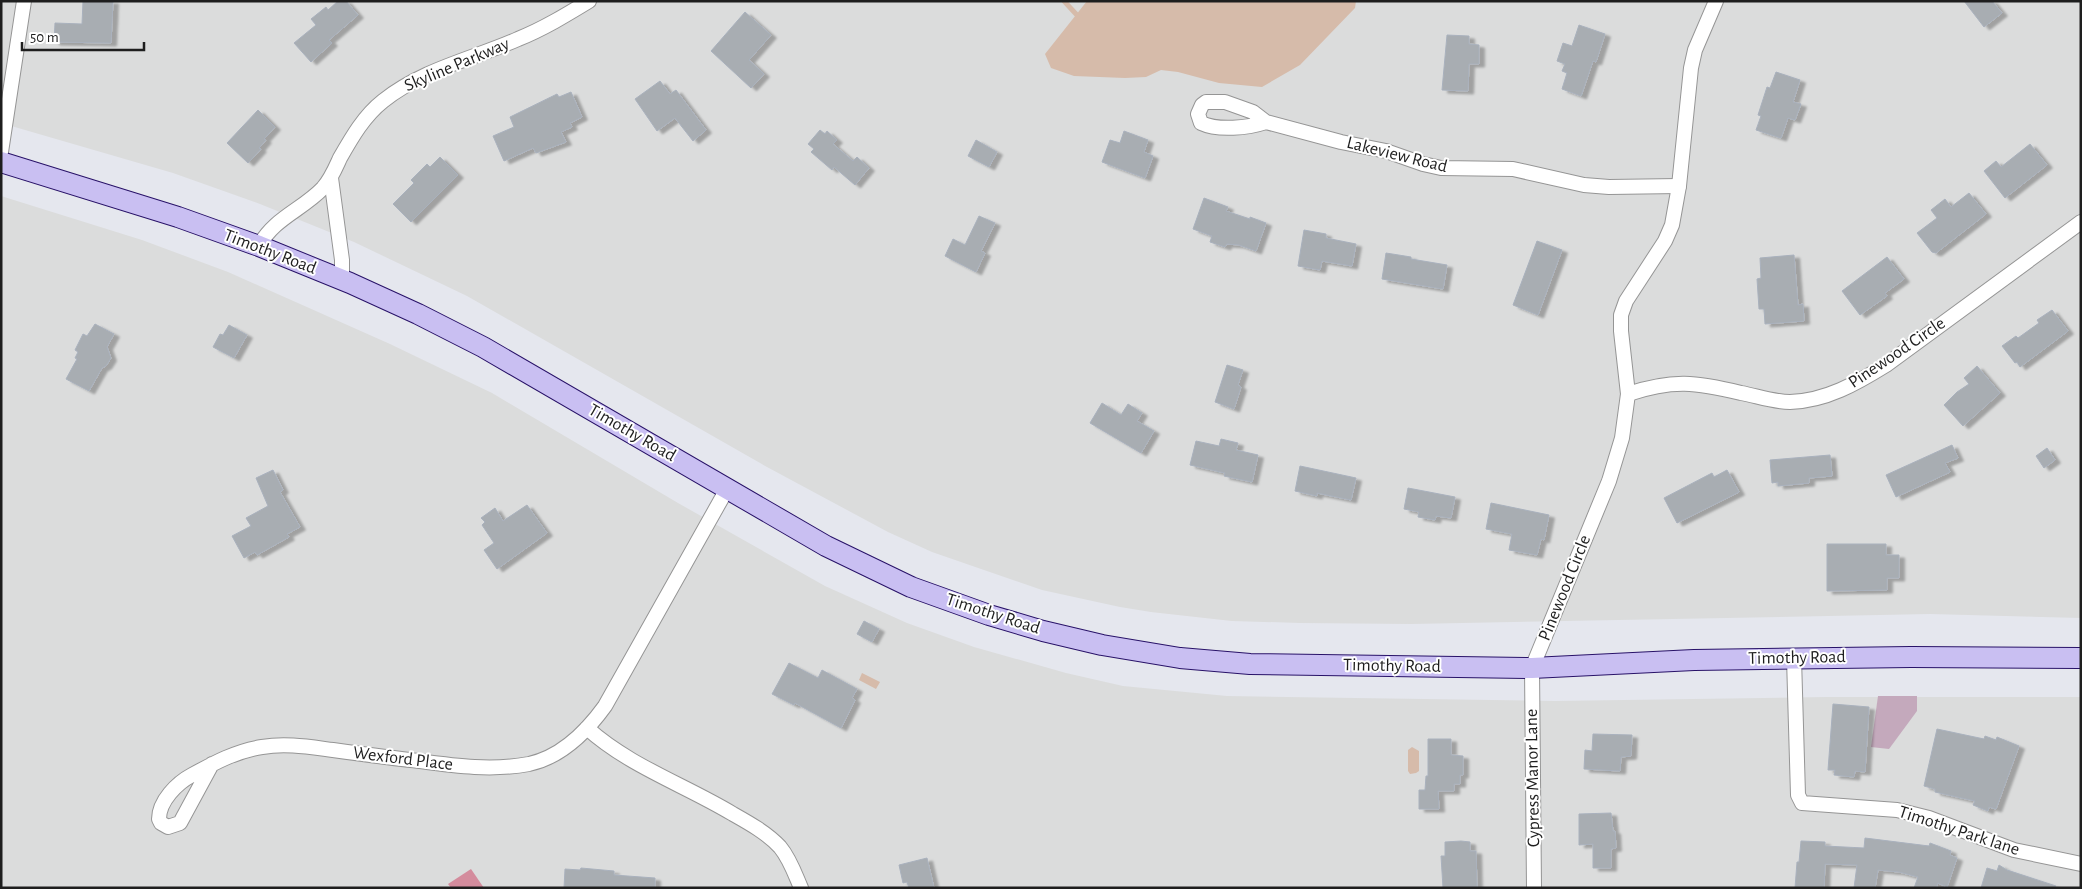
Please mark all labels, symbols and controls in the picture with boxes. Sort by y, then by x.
scale bar [22,20,145,52]
text: 50 m [30,30,59,45]
street label: Skyline Parkway [402,35,512,95]
street label: Lakeview Road [1345,134,1449,176]
street label: Timothy Road [221,226,319,278]
street label: Pinewood Circle [1845,314,1949,392]
street label: Timothy Road [585,401,679,465]
street label: Pinewood Circle [1536,533,1594,643]
street label: Timothy Road [944,590,1042,638]
street label: Timothy Road [1748,648,1846,668]
street label: Timothy Road [1343,656,1441,676]
street label: Cypress Manor Lane [1523,709,1543,847]
street label: Wexford Place [352,744,454,774]
street label: Timothy Park lane [1896,803,2022,859]

